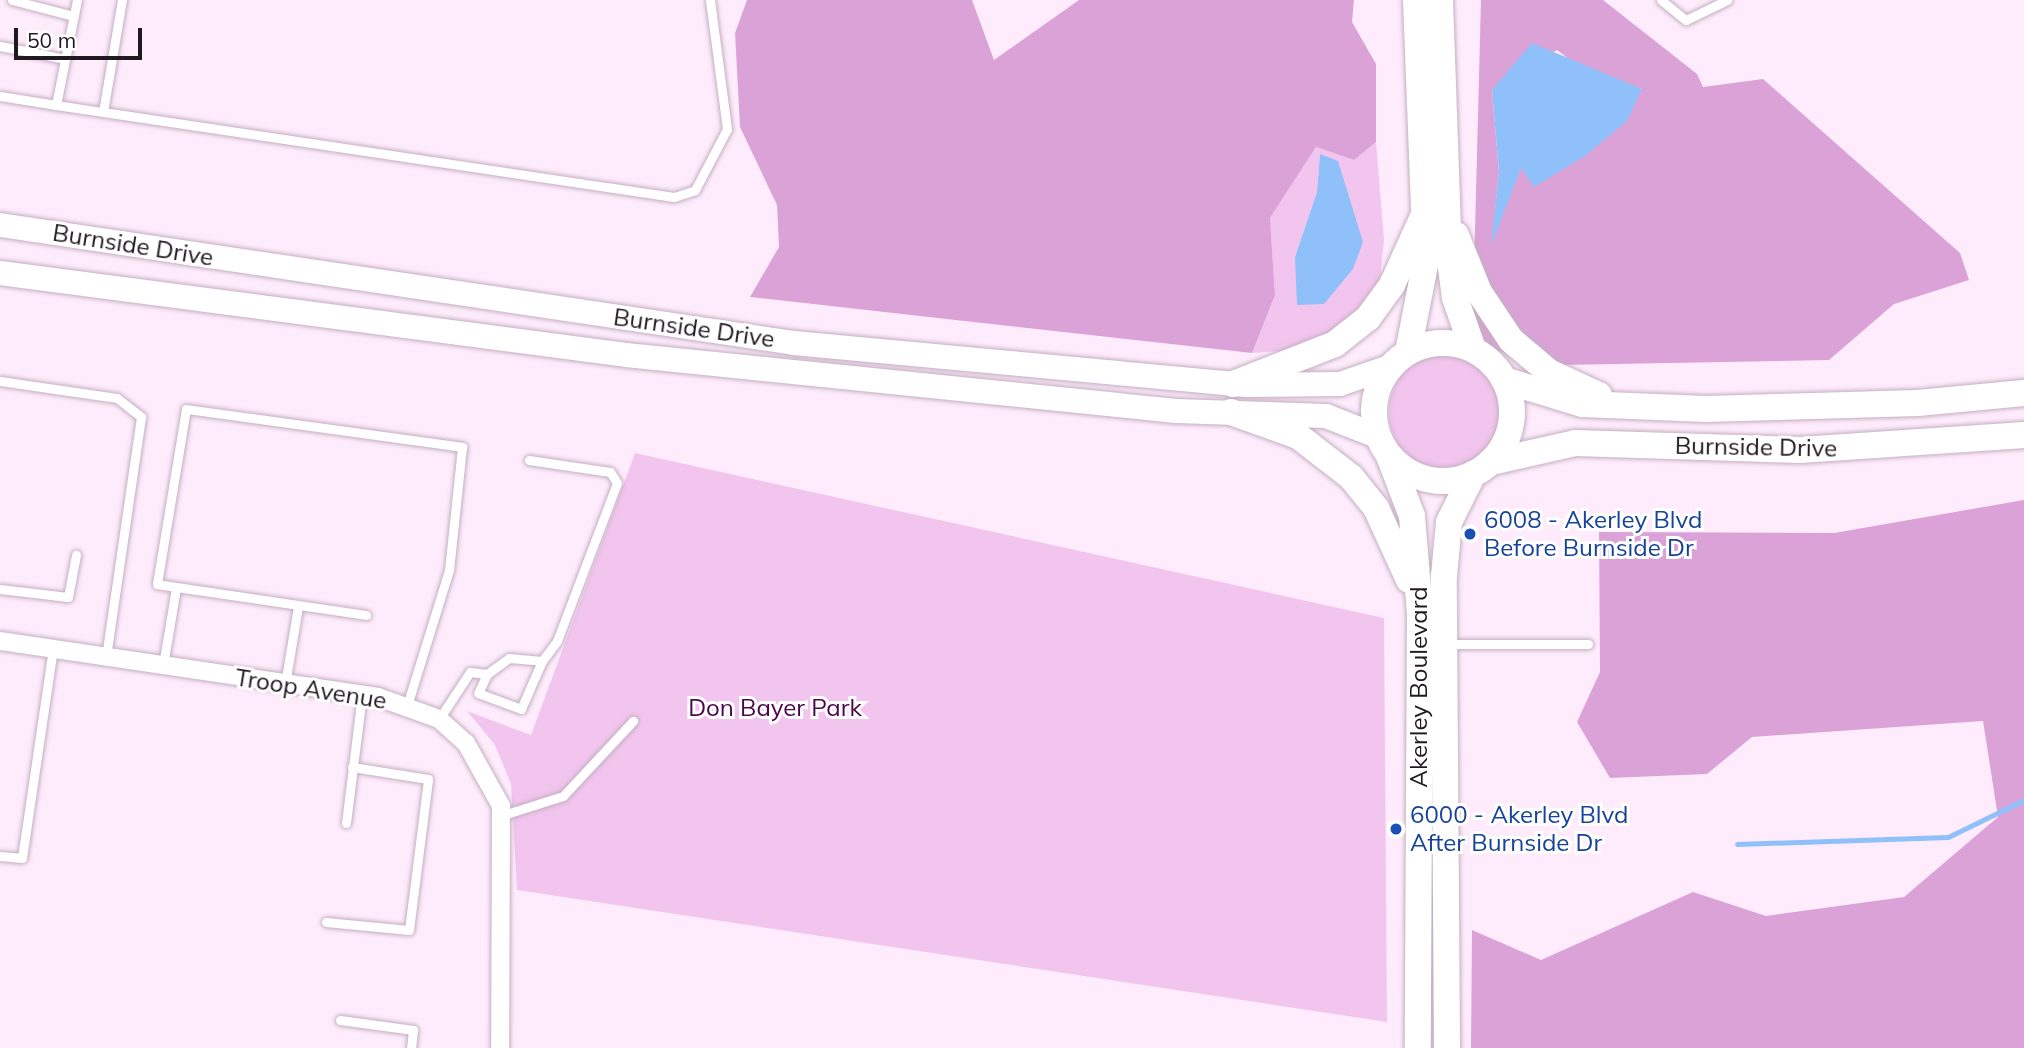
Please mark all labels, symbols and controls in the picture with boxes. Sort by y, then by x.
scale bar [18,14,145,58]
text: 50 m [27,27,76,53]
street label: Burnside Drive [51,218,215,272]
street label: Burnside Drive [612,302,776,354]
street label: Burnside Drive [1675,431,1837,463]
place label: 6008 - Akerley Blvd Before Burnside Dr [1484,506,1702,562]
marker: 6008 - Akerley Blvd Before Burnside Dr [1462,526,1478,542]
street label: Akerley Boulevard [1405,586,1433,788]
street label: Troop Avenue [233,663,389,715]
park label: Don Bayer Park [688,694,862,722]
place label: 6000 - Akerley Blvd After Burnside Dr [1410,801,1628,857]
marker: 6000 - Akerley Blvd After Burnside Dr [1388,821,1404,837]

